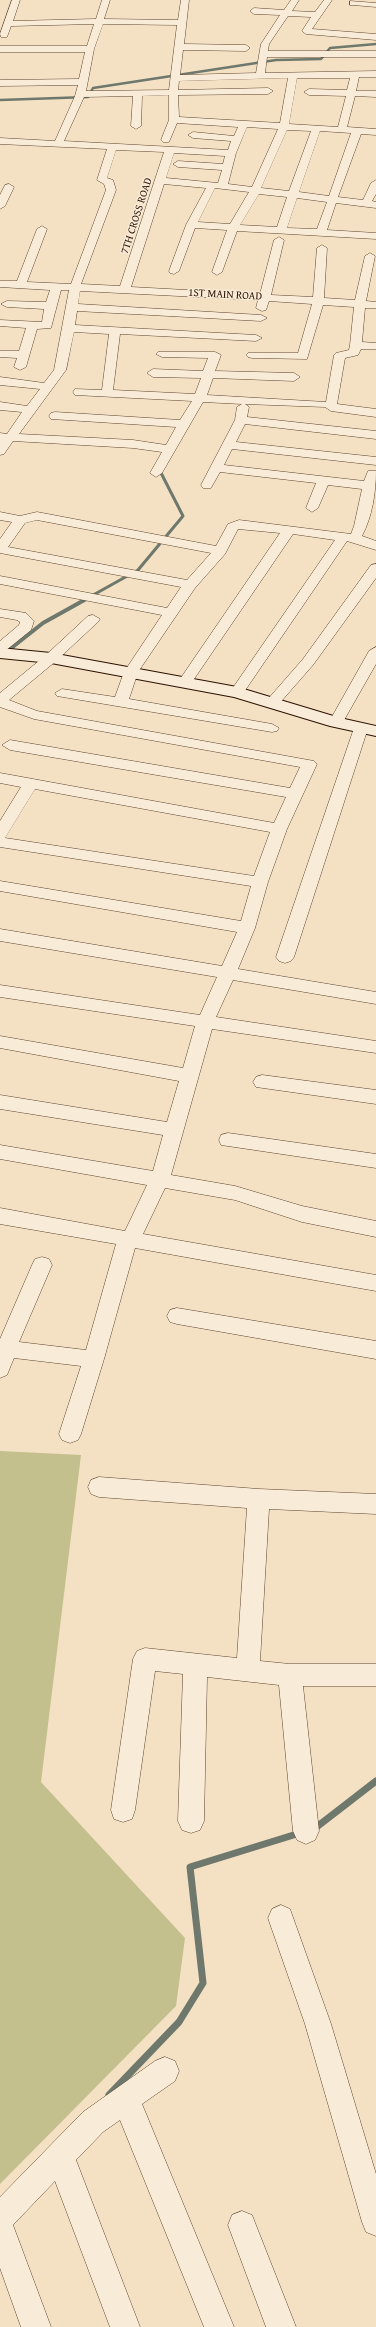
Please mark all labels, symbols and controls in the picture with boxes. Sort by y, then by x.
street label: 7TH CROSS ROAD [118,176,156,256]
street label: 1ST MAIN ROAD [188,286,262,304]

